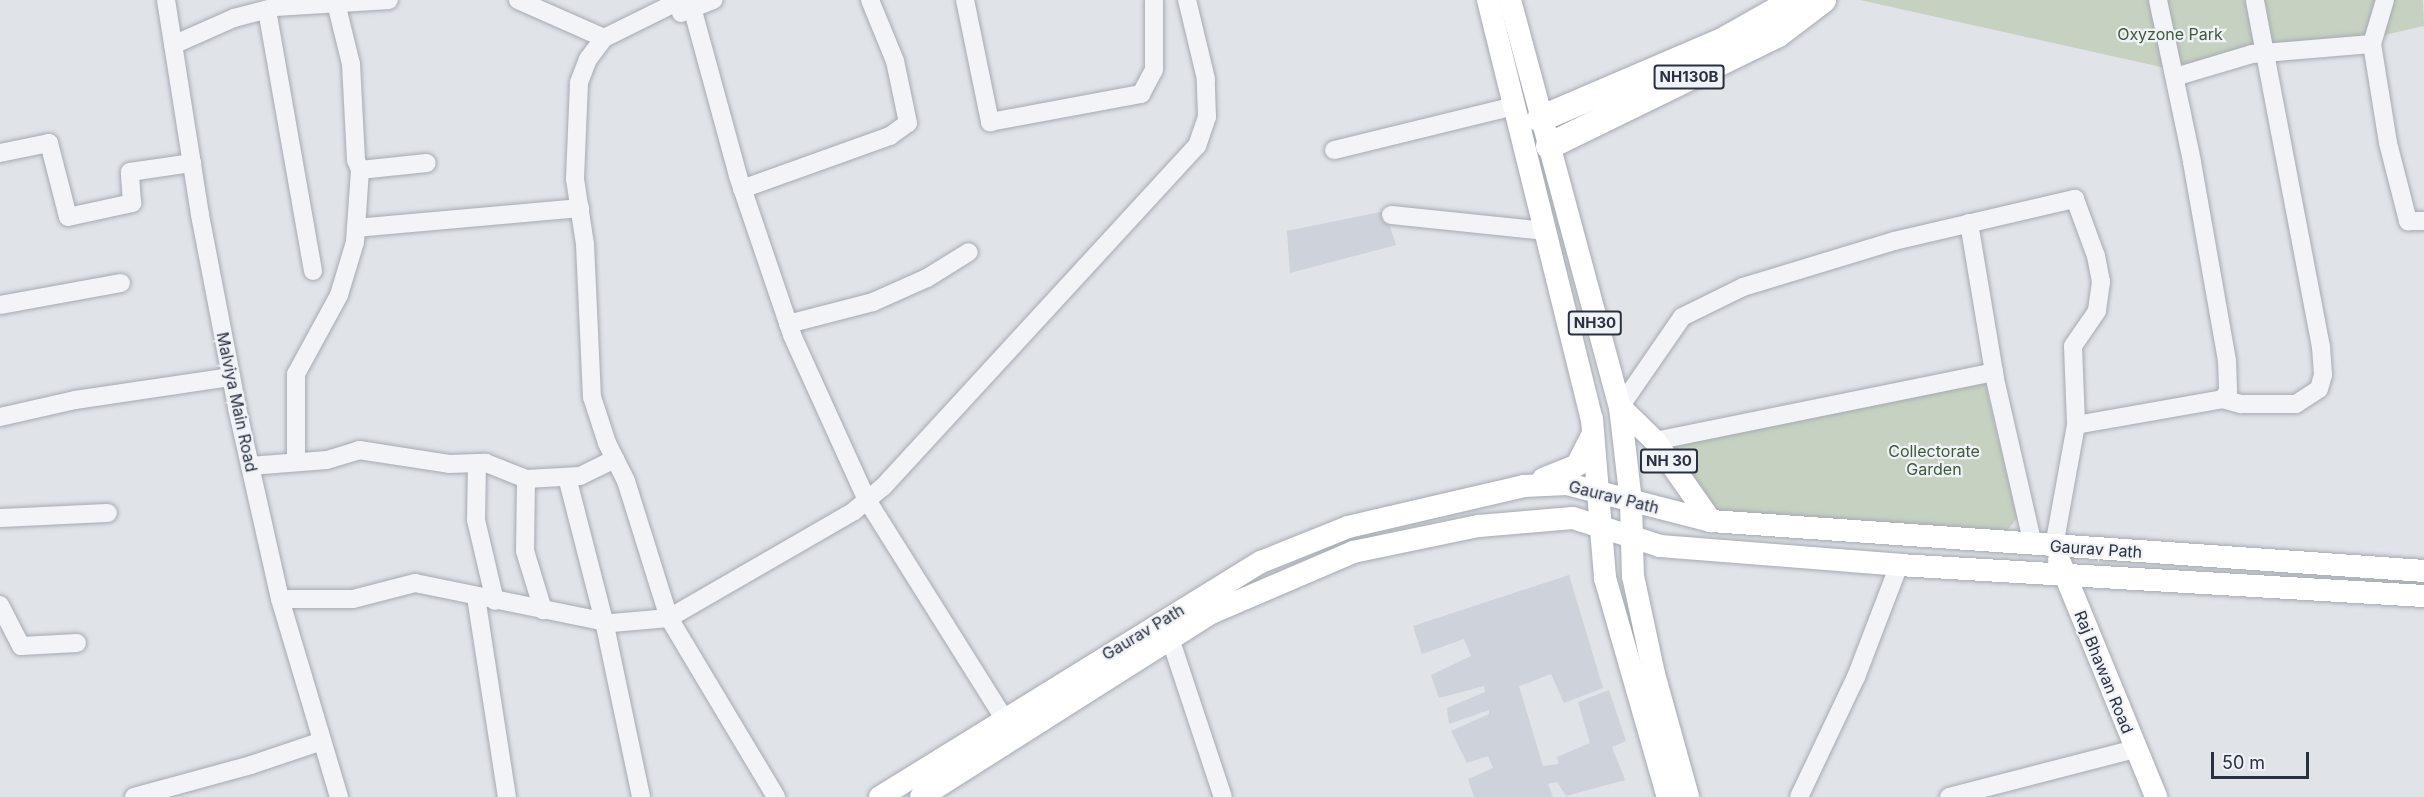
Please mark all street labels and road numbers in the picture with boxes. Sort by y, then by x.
road number: NH130B [1653,65,1725,89]
road number: NH30 [1566,311,1624,335]
street label: Malviya Main Road [213,330,261,474]
road number: NH 30 [1639,449,1699,473]
street label: Gaurav Path [1567,476,1661,518]
street label: Gaurav Path [2049,536,2143,562]
street label: Gaurav Path [1098,600,1188,664]
street label: Raj Bhawan Road [2071,608,2137,736]

